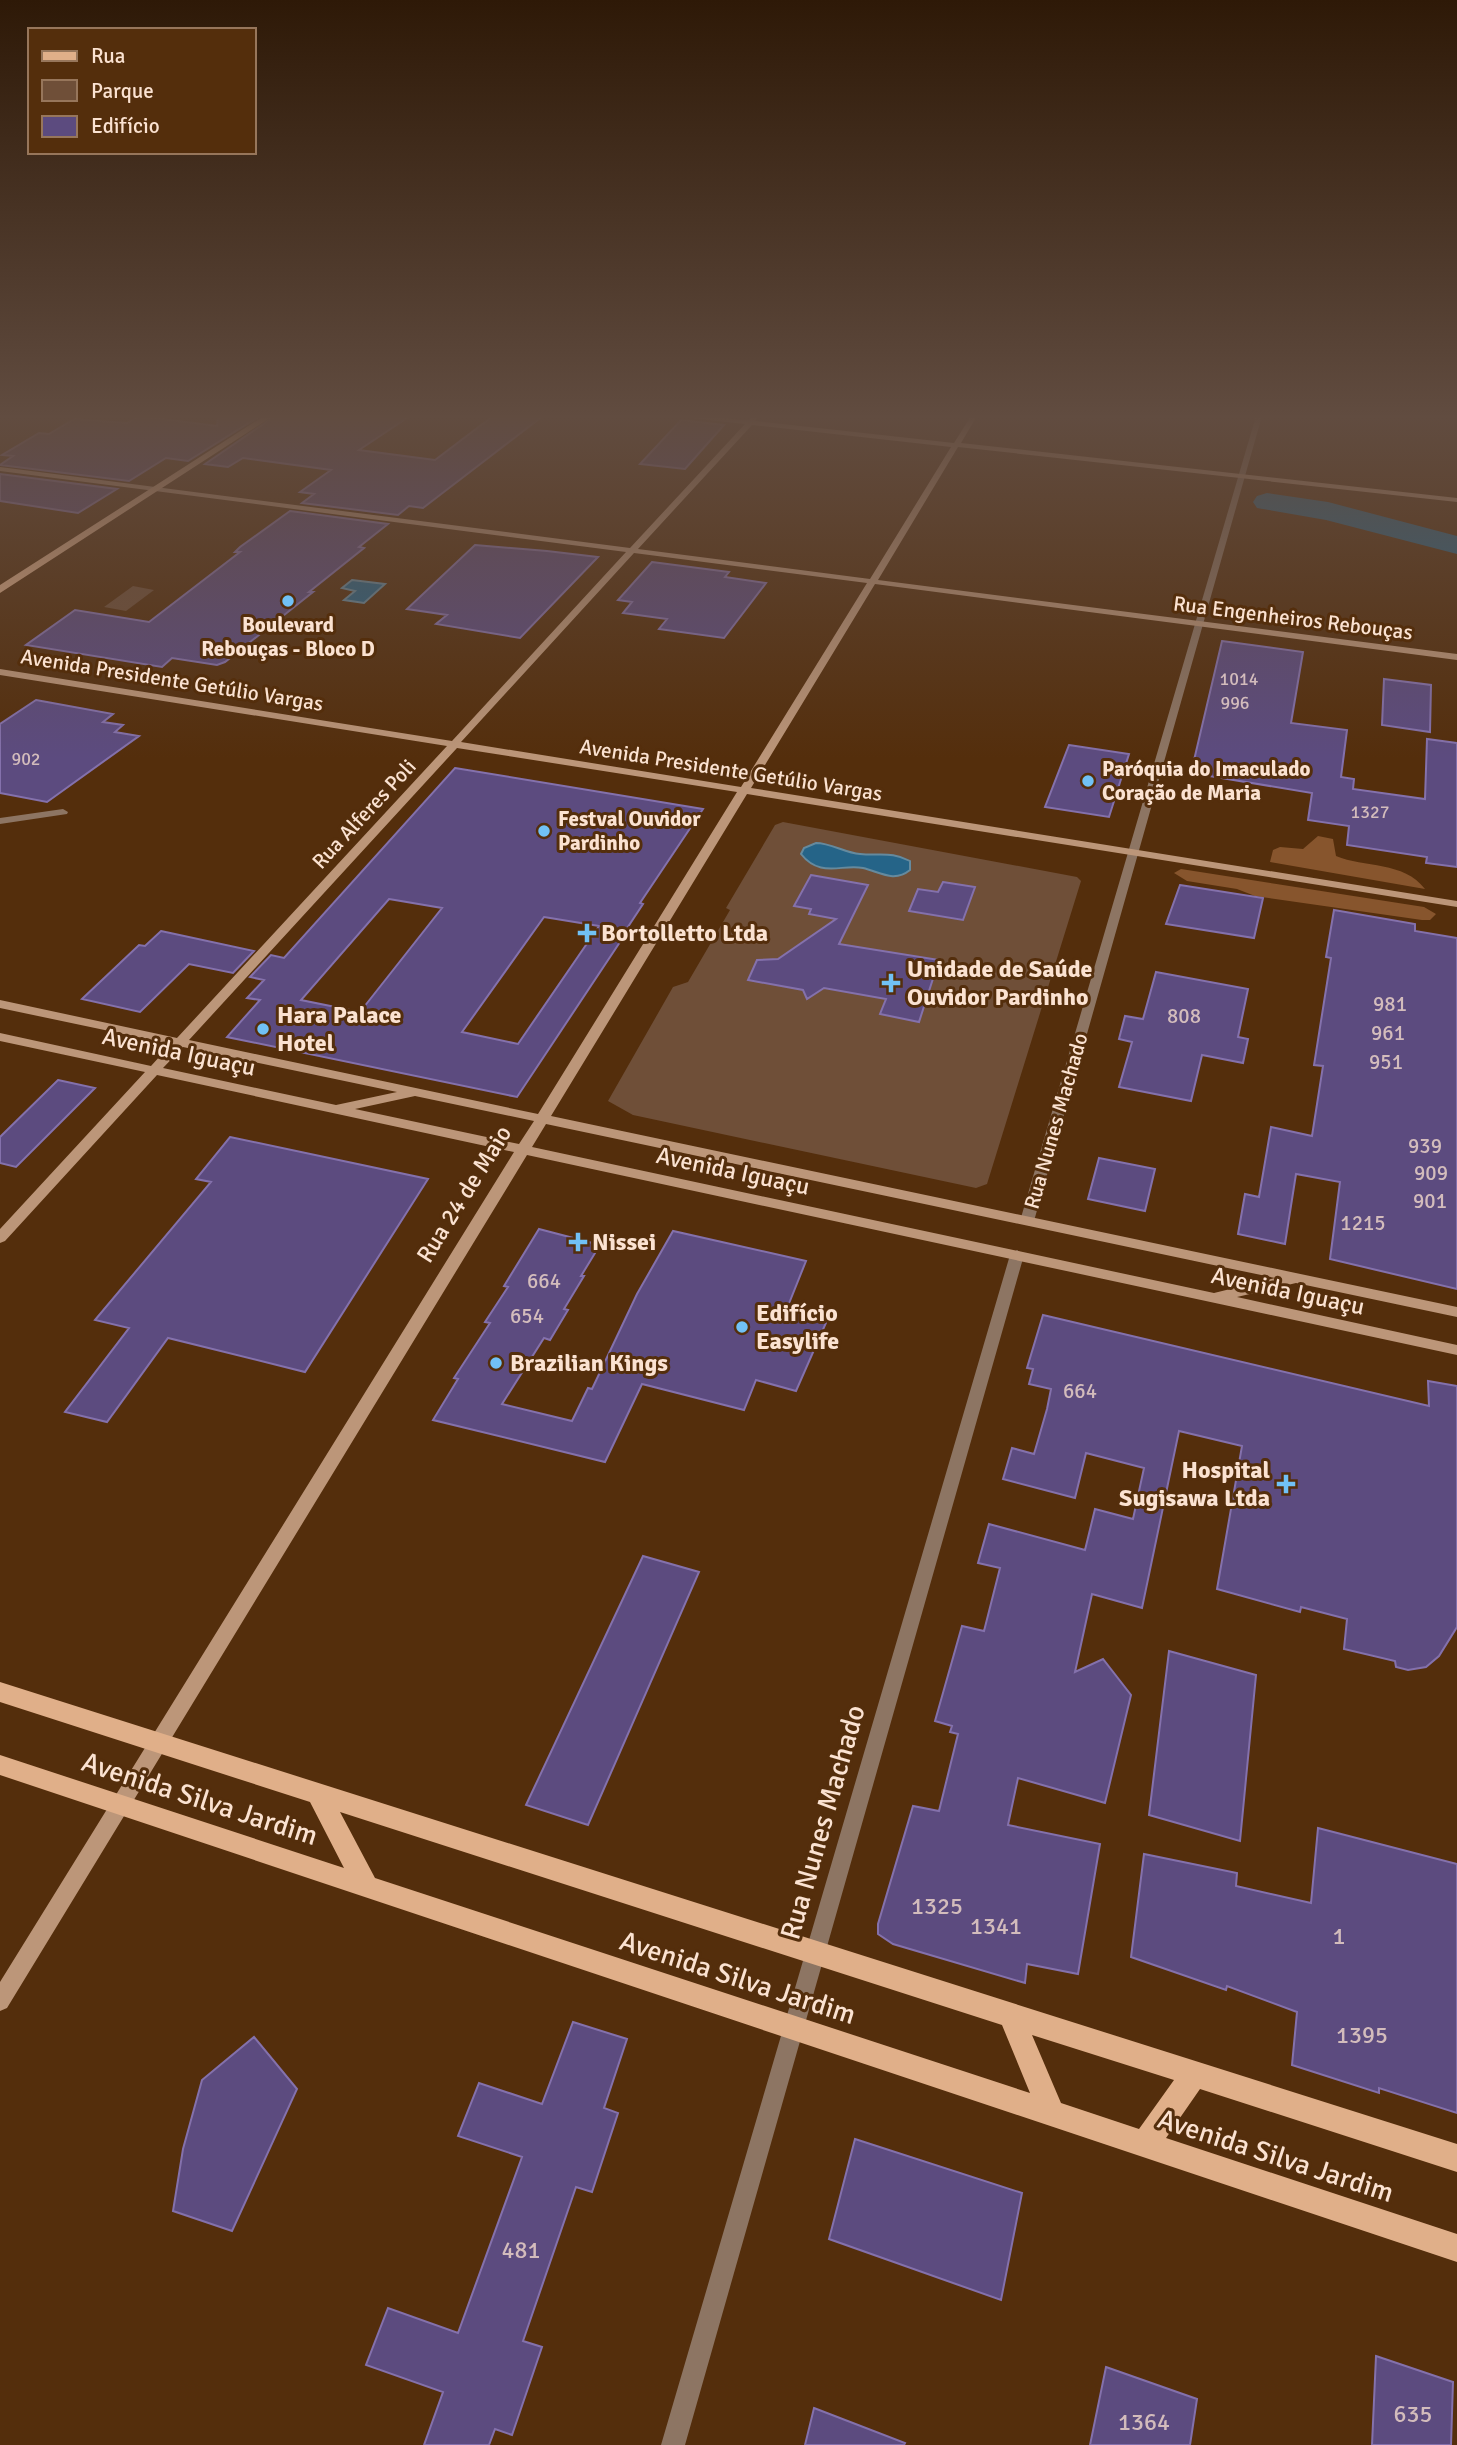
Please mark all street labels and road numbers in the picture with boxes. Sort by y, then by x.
street label: Rua Engenheiros Rebouças [1172,590,1414,646]
street label: Avenida Presidente Getúlio Vargas [19,643,325,717]
street label: Avenida Presidente Getúlio Vargas [578,733,884,807]
street label: Rua Alferes Poli [307,754,421,874]
street label: Avenida Iguaçu [100,1021,258,1083]
street label: Rua Nunes Machado [1018,1030,1094,1212]
street label: Rua 24 de Maio [410,1120,518,1268]
street label: Avenida Iguaçu [654,1140,812,1202]
street label: Avenida Iguaçu [1209,1260,1367,1322]
street label: Rua Nunes Machado [773,1701,873,1944]
street label: Avenida Silva Jardim [77,1745,322,1853]
street label: Avenida Silva Jardim [615,1924,860,2032]
street label: Avenida Silva Jardim [1153,2102,1398,2210]

